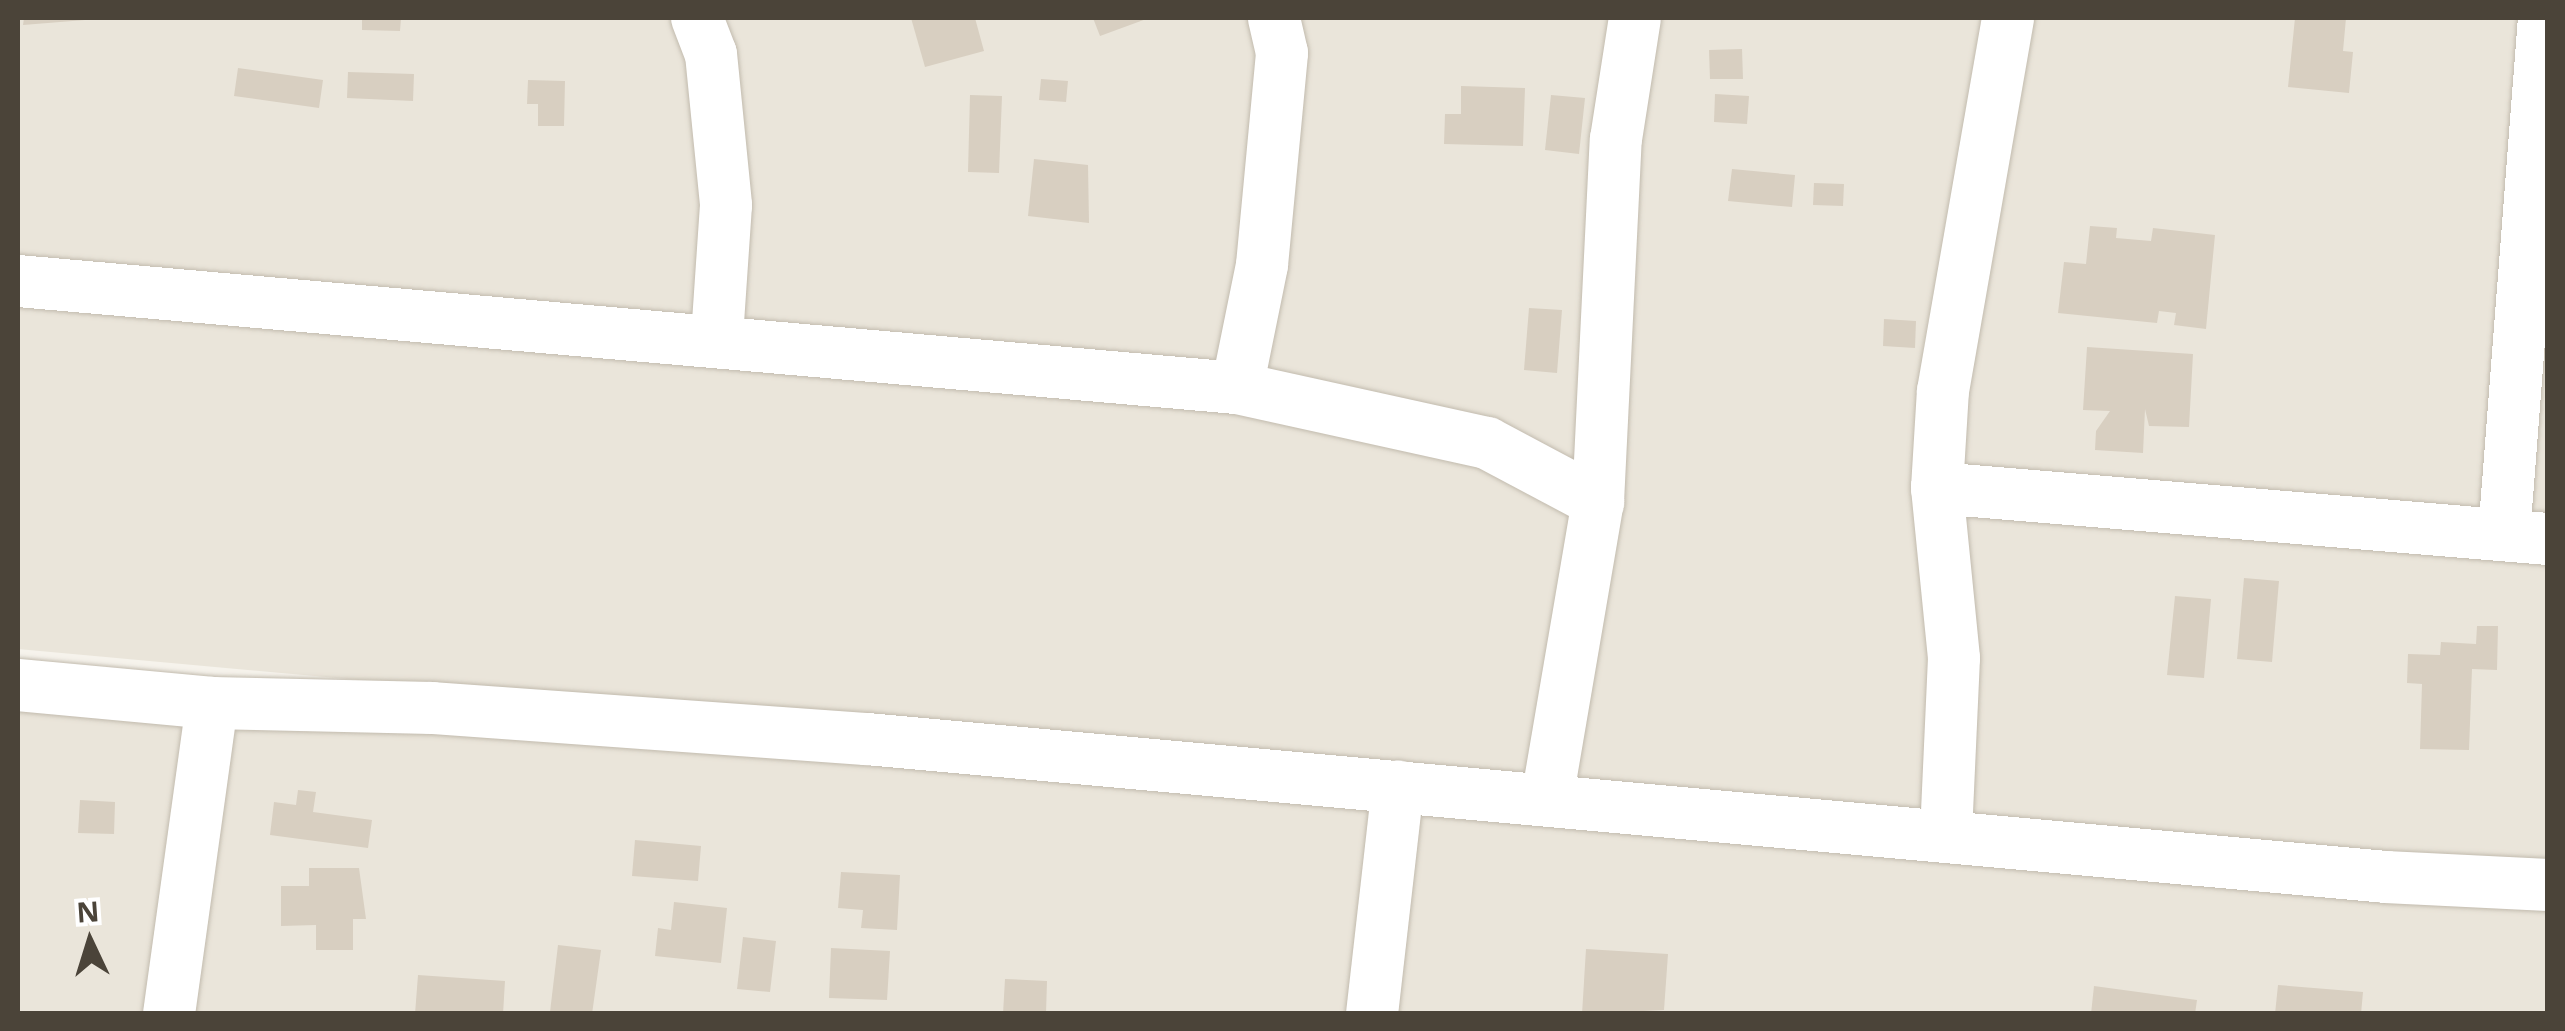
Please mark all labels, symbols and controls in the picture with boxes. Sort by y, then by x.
north arrow [40,891,140,991]
text: N [75,891,101,931]

